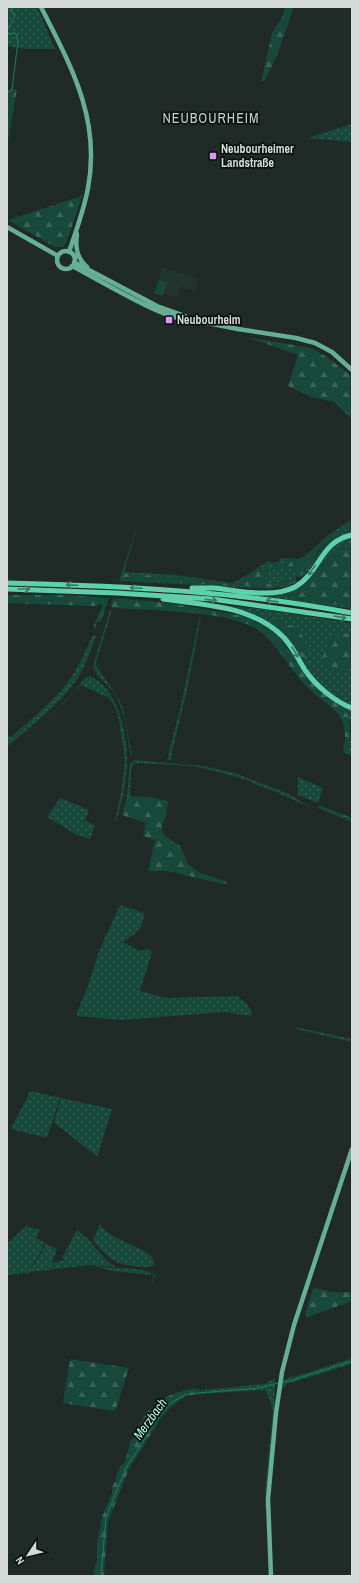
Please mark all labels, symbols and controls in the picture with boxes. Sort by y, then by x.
district label: NEUBOURHEIM [162,109,260,127]
place label: Neubourheimer Landstraße [221,141,294,171]
marker: Neubourheimer Landstraße [208,151,218,161]
place label: Neubourheim [177,312,241,328]
marker: Neubourheim [164,315,174,325]
one-way arrow [308,564,316,575]
one-way arrow [66,581,79,589]
one-way arrow [130,584,143,591]
one-way arrow [17,585,30,593]
one-way arrow [204,596,217,603]
one-way arrow [266,597,279,605]
one-way arrow [333,613,346,621]
one-way arrow [291,646,299,658]
water label: Merzbach [129,1395,171,1443]
north arrow [8,1535,48,1575]
text: N [12,1554,27,1567]

